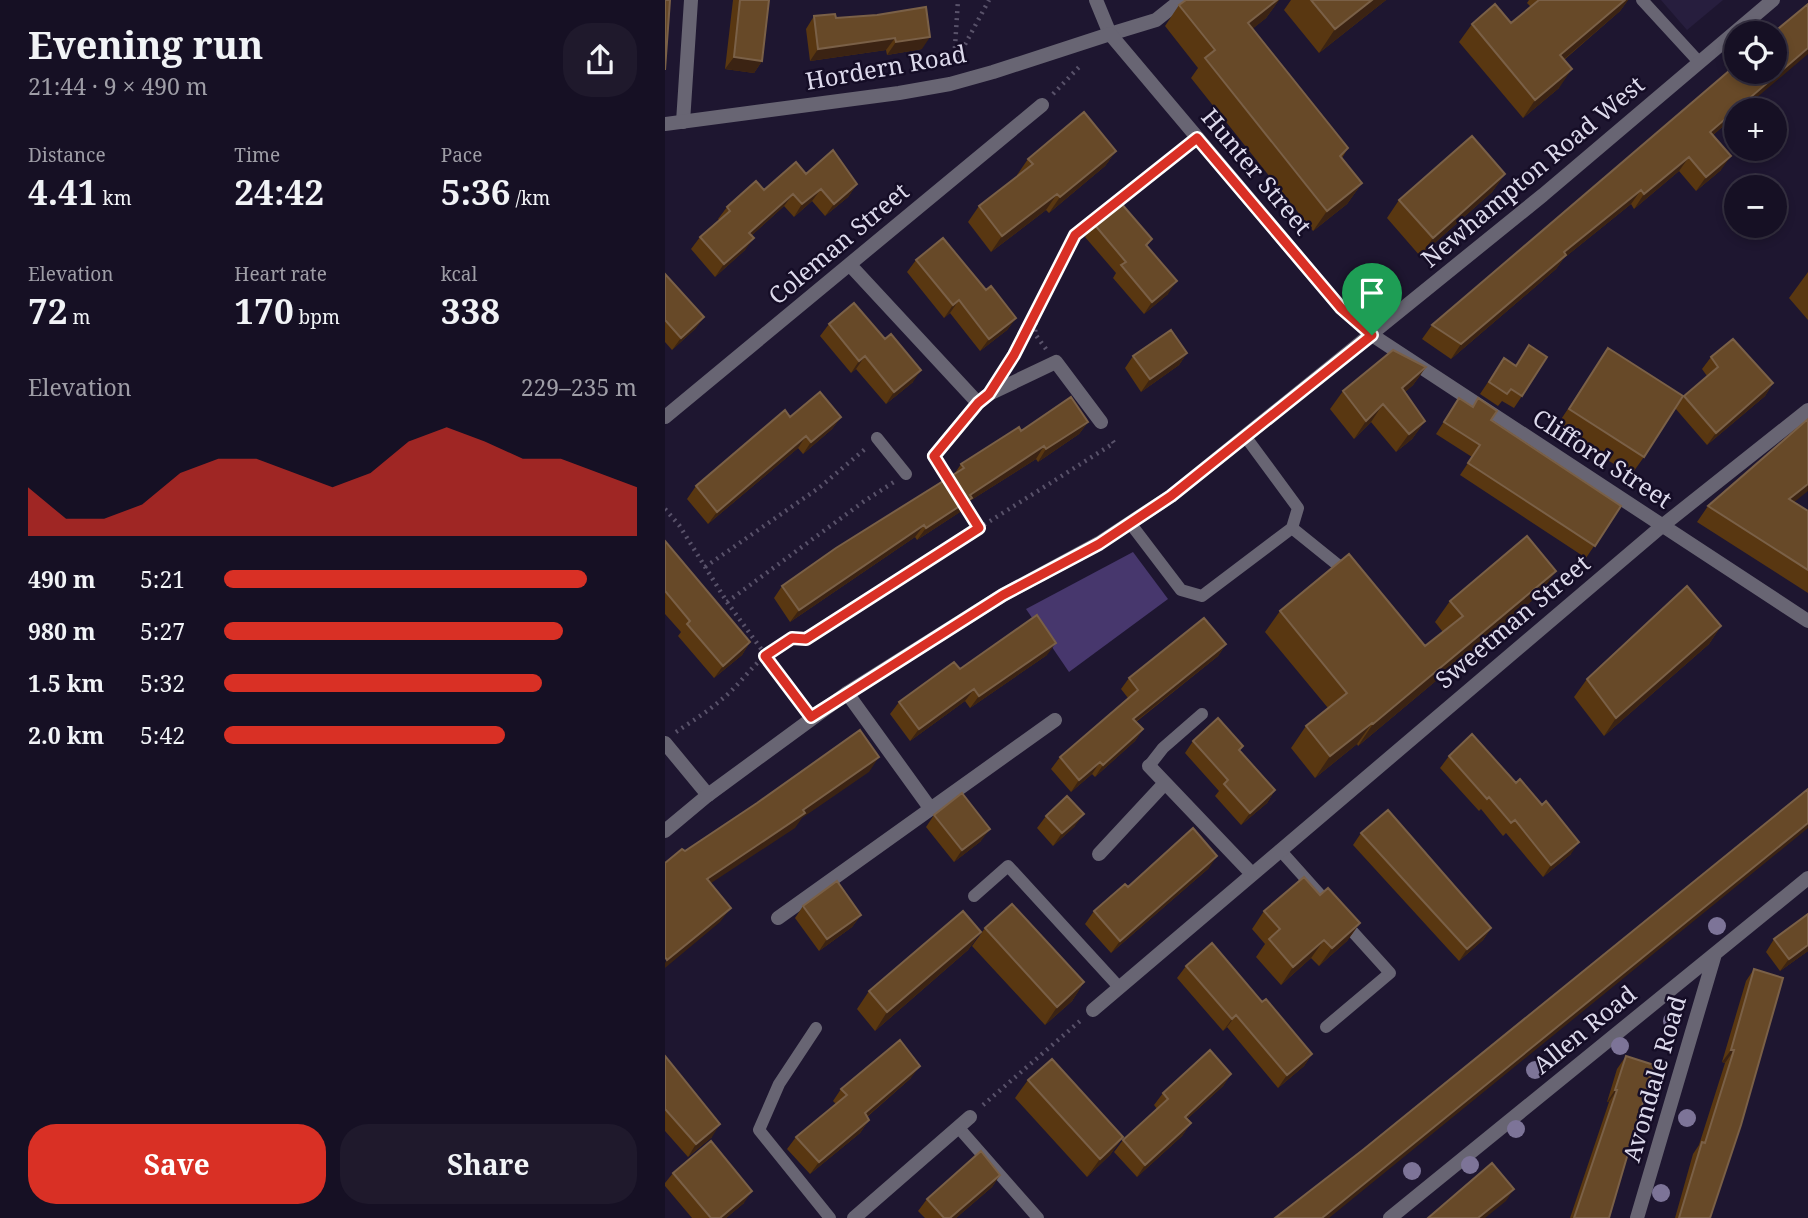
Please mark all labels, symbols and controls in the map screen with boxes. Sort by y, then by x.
text: Evening run [28,18,263,70]
map controls [1724,21,1787,238]
button: locate [1724,21,1787,84]
button: share [563,23,637,97]
street label: Hordern Road [803,36,969,97]
street label: Newhampton Road West [1413,68,1651,274]
text: 21:44 · 9 × 490 m [28,70,208,102]
button: + [1724,98,1787,161]
street label: Hunter Street [1195,101,1320,241]
text: Distance [28,142,106,168]
text: Time [234,142,280,168]
text: Pace [441,142,482,168]
text: 4.41 [28,168,98,215]
text: 24:42 [234,168,324,215]
text: 5:36 [441,168,511,215]
street label: Coleman Street [761,174,915,311]
button: − [1724,175,1787,238]
text: km [98,185,132,211]
text: /km [511,185,550,211]
text: Elevation [28,261,114,287]
text: Heart rate [234,261,327,287]
text: kcal [441,261,477,287]
pin [1342,263,1402,335]
icon: arrive [1353,274,1391,312]
text: 72 [28,287,68,334]
text: 170 [234,287,294,334]
text: 338 [441,287,500,334]
text: m [68,304,90,330]
text: bpm [294,304,340,330]
text: Elevation [28,371,132,403]
text: 229–235 m [521,371,637,403]
street label: Clifford Street [1527,400,1679,515]
street label: Sweetman Street [1428,546,1596,695]
text: 490 m [28,563,96,595]
text: 5:21 [140,563,185,595]
text: 980 m [28,615,96,647]
text: 5:27 [140,615,185,647]
text: 1.5 km [28,667,104,699]
text: 5:32 [140,667,185,699]
text: 2.0 km [28,719,104,751]
text: 5:42 [140,719,185,751]
street label: Allen Road [1525,977,1643,1081]
street label: Avondale Road [1614,991,1693,1165]
button: Save [28,1124,326,1204]
button: Share [340,1124,637,1204]

